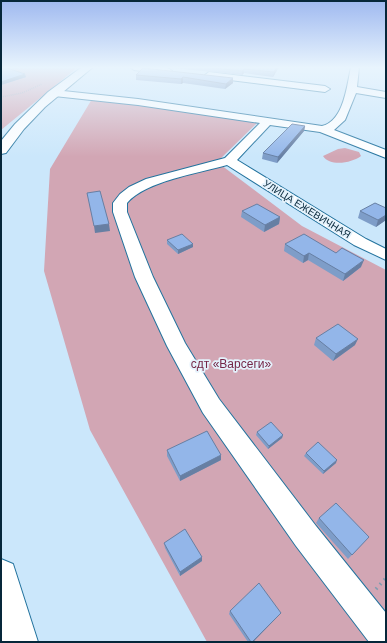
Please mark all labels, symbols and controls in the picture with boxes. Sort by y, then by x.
street label: УЛИЦА ЕЖЕВИЧНАЯ [261,178,353,240]
park label: сдт «Варсеги» [191,357,271,371]

